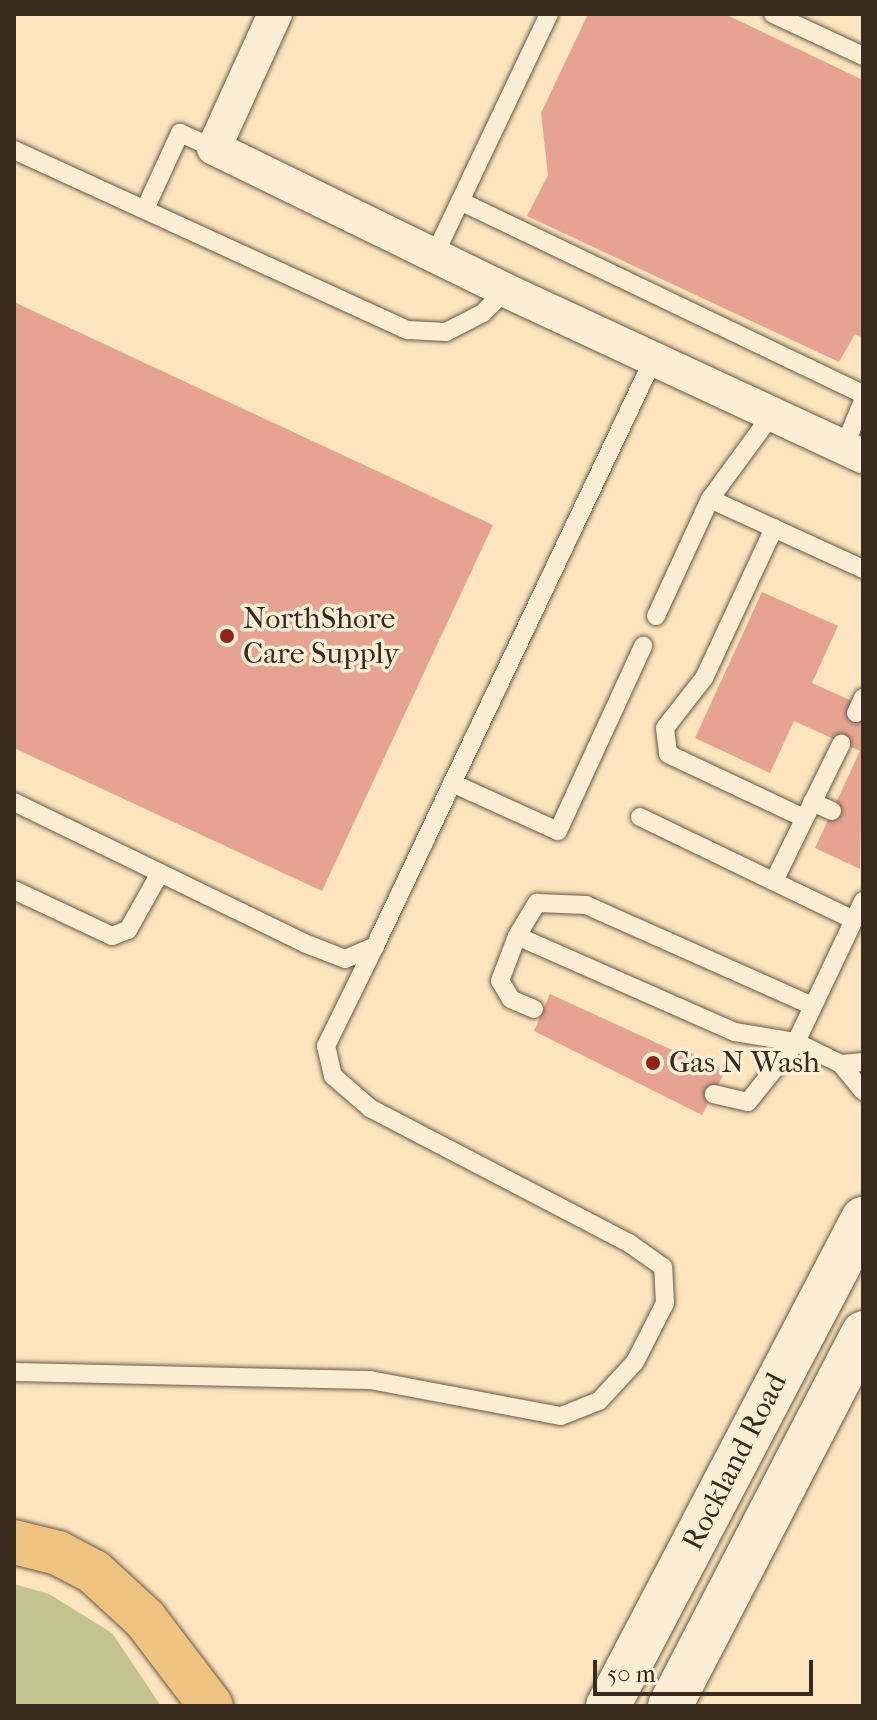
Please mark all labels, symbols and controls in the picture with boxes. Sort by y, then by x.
place label: NorthShore Care Supply [243,601,399,672]
marker: NorthShore Care Supply [218,627,236,645]
place label: Gas N Wash [669,1045,820,1081]
marker: Gas N Wash [644,1054,662,1072]
street label: Rockland Road [675,1367,795,1557]
scale bar [597,1644,817,1694]
text: 50 m [607,1660,656,1688]

